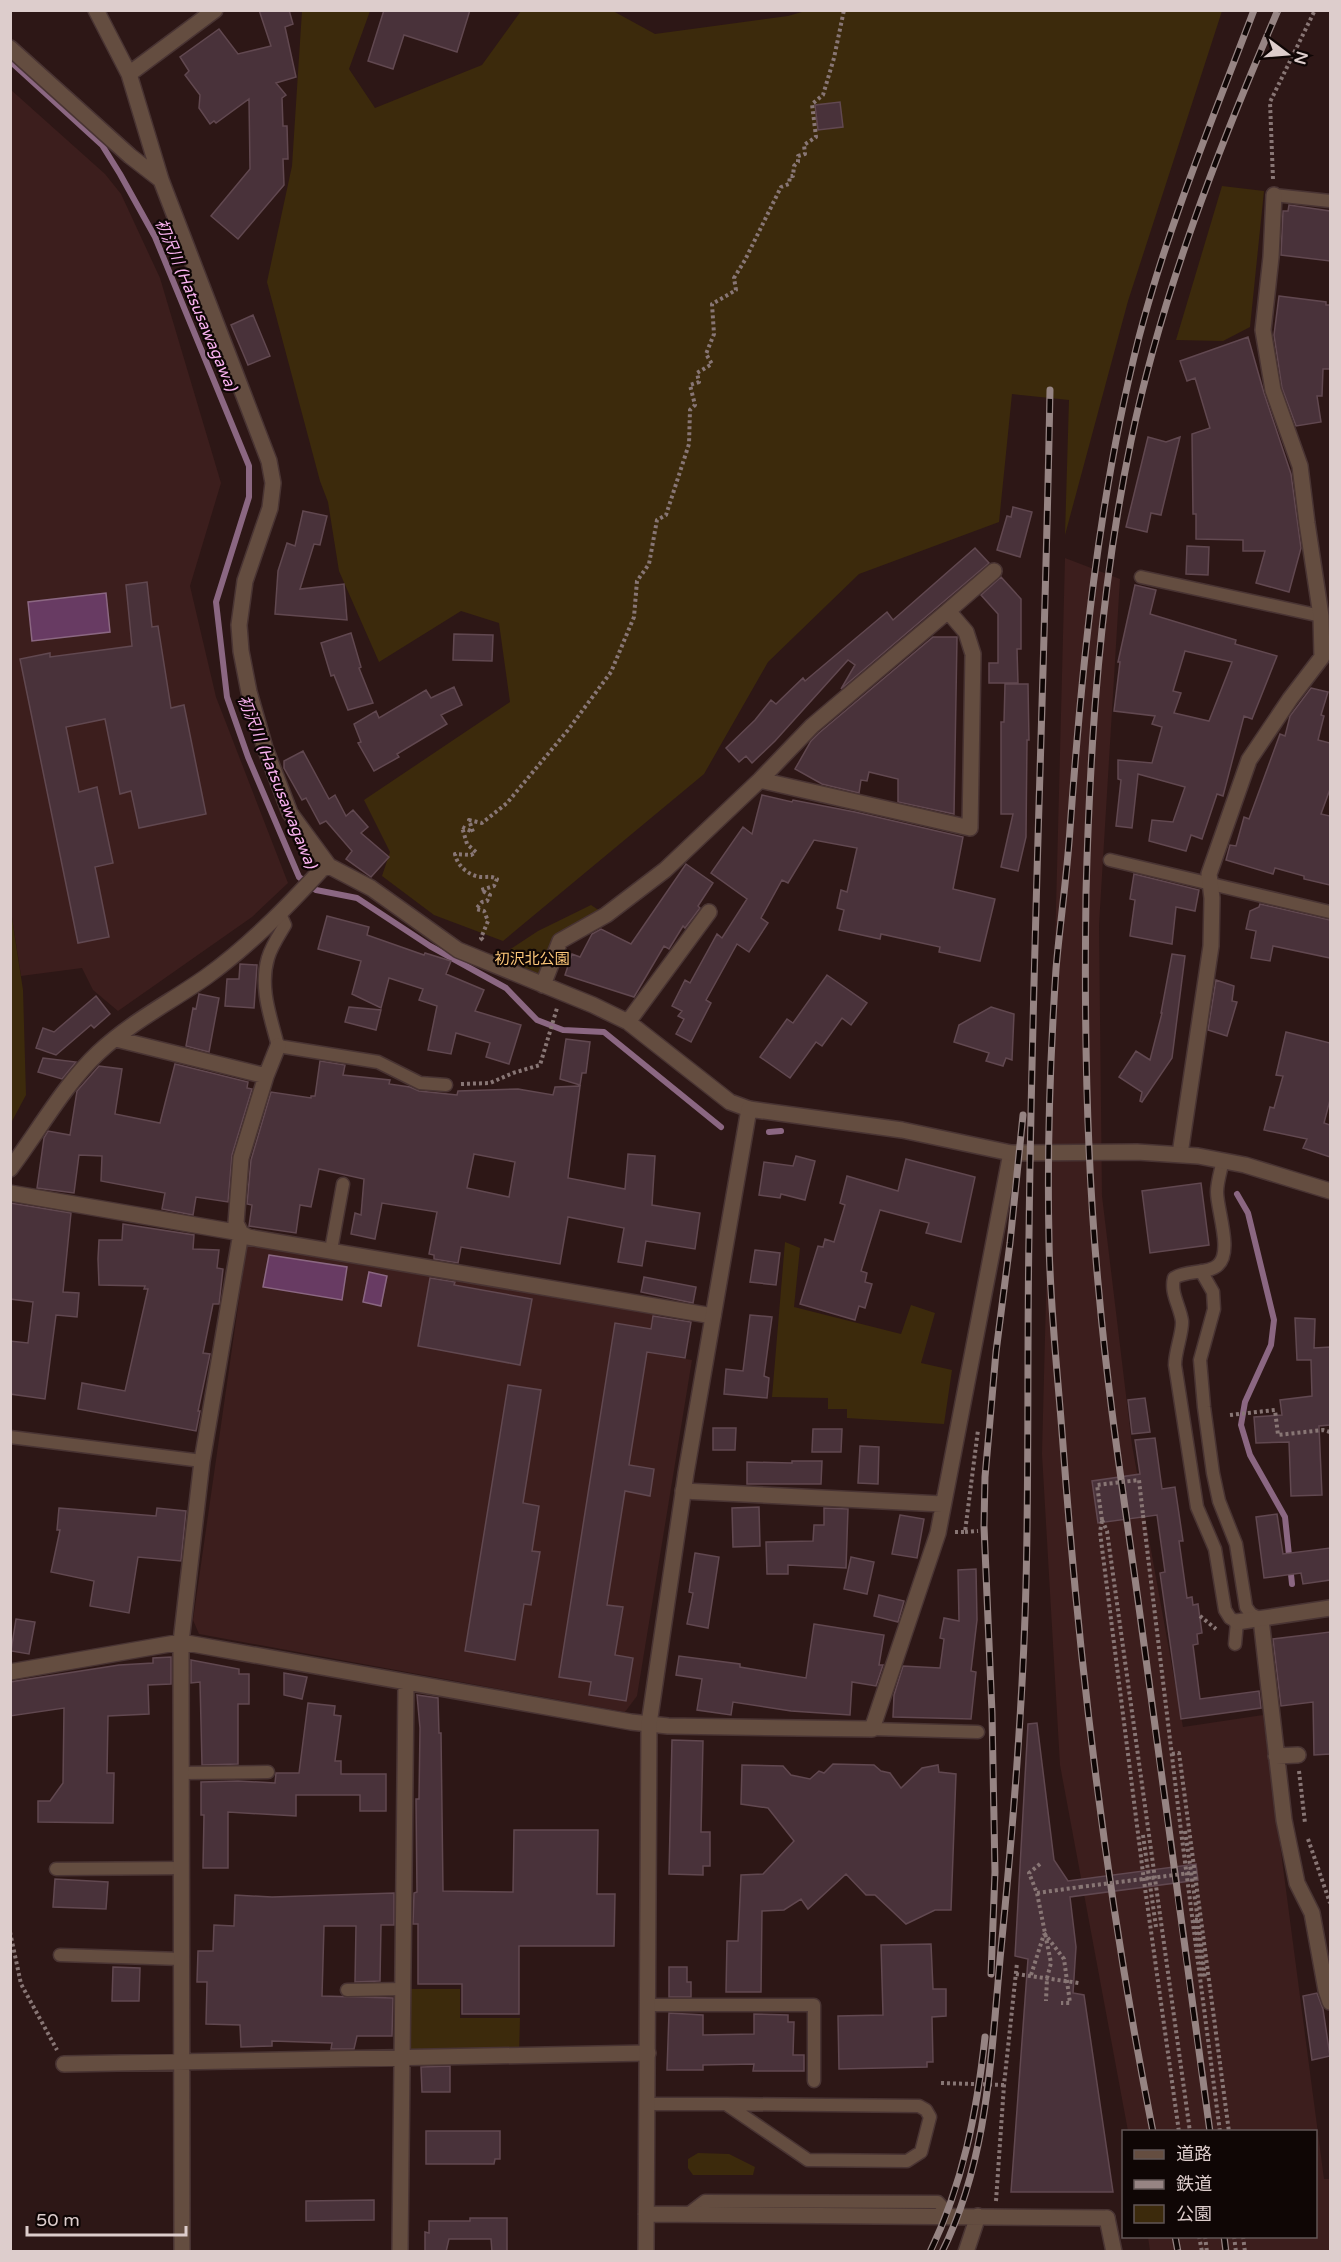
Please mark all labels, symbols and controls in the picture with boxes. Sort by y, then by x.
north arrow [1257,24,1317,84]
text: N [1289,49,1312,67]
water label: 初沢川 (Hatsusawagawa) [151,216,242,395]
water label: 初沢川 (Hatsusawagawa) [233,692,321,873]
park label: 初沢北公園 [494,950,570,968]
legend [1122,2130,1317,2238]
text: 道路 [1176,2143,1212,2165]
text: 鉄道 [1176,2173,1212,2195]
scale bar [27,2199,186,2237]
text: 公園 [1176,2203,1212,2225]
text: 50 m [36,2209,80,2231]

